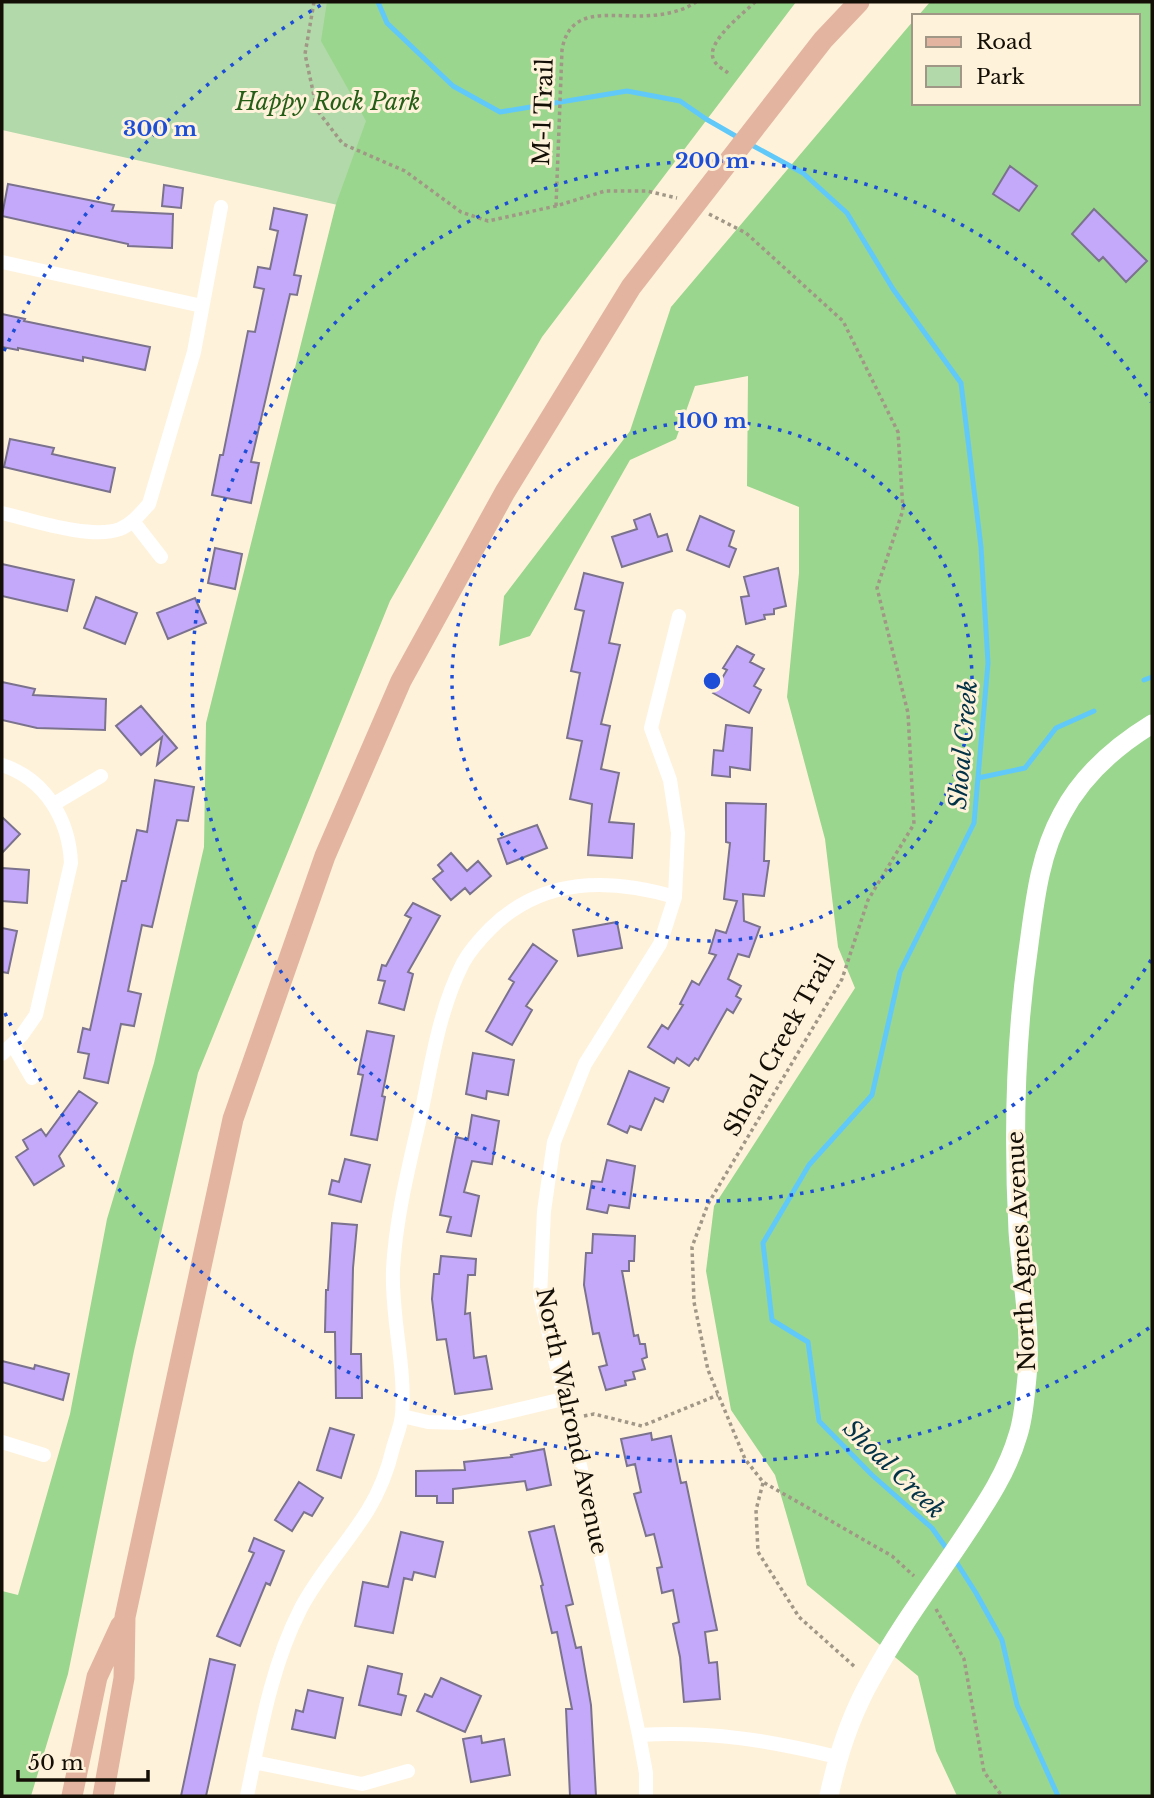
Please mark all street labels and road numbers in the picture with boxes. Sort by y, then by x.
street label: M-1 Trail [527,58,559,166]
street label: Shoal Creek Trail [717,949,841,1141]
street label: North Agnes Avenue [1001,1130,1041,1372]
street label: North Walrond Avenue [530,1285,614,1557]

